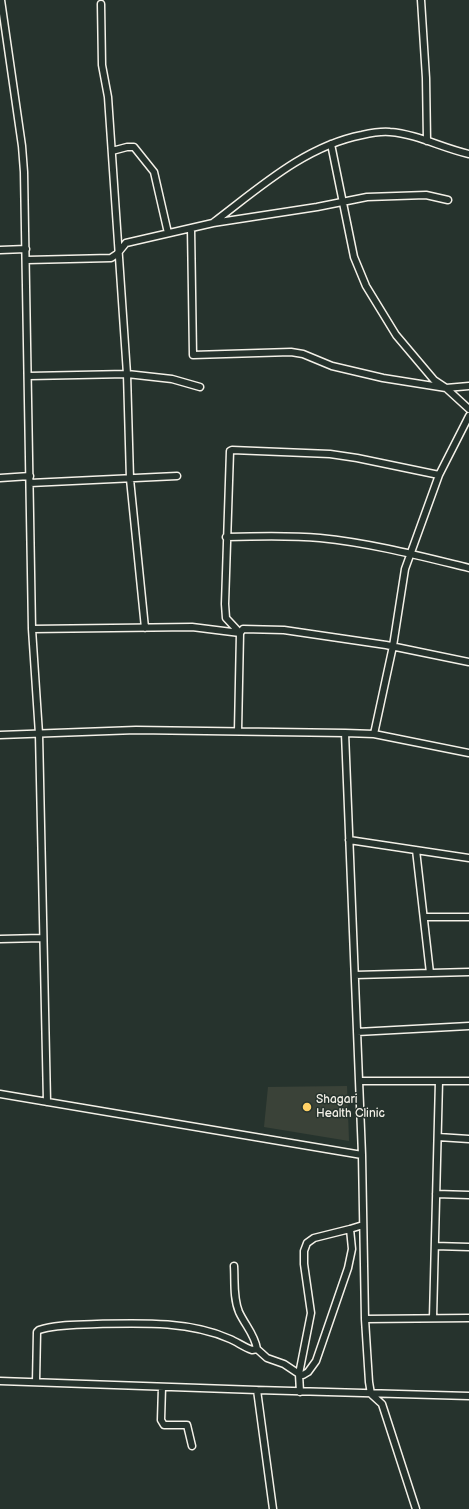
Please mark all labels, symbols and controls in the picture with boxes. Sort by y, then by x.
place label: Shagari Health Clinic [316,1093,385,1121]
marker: Shagari Health Clinic [301,1101,313,1113]

